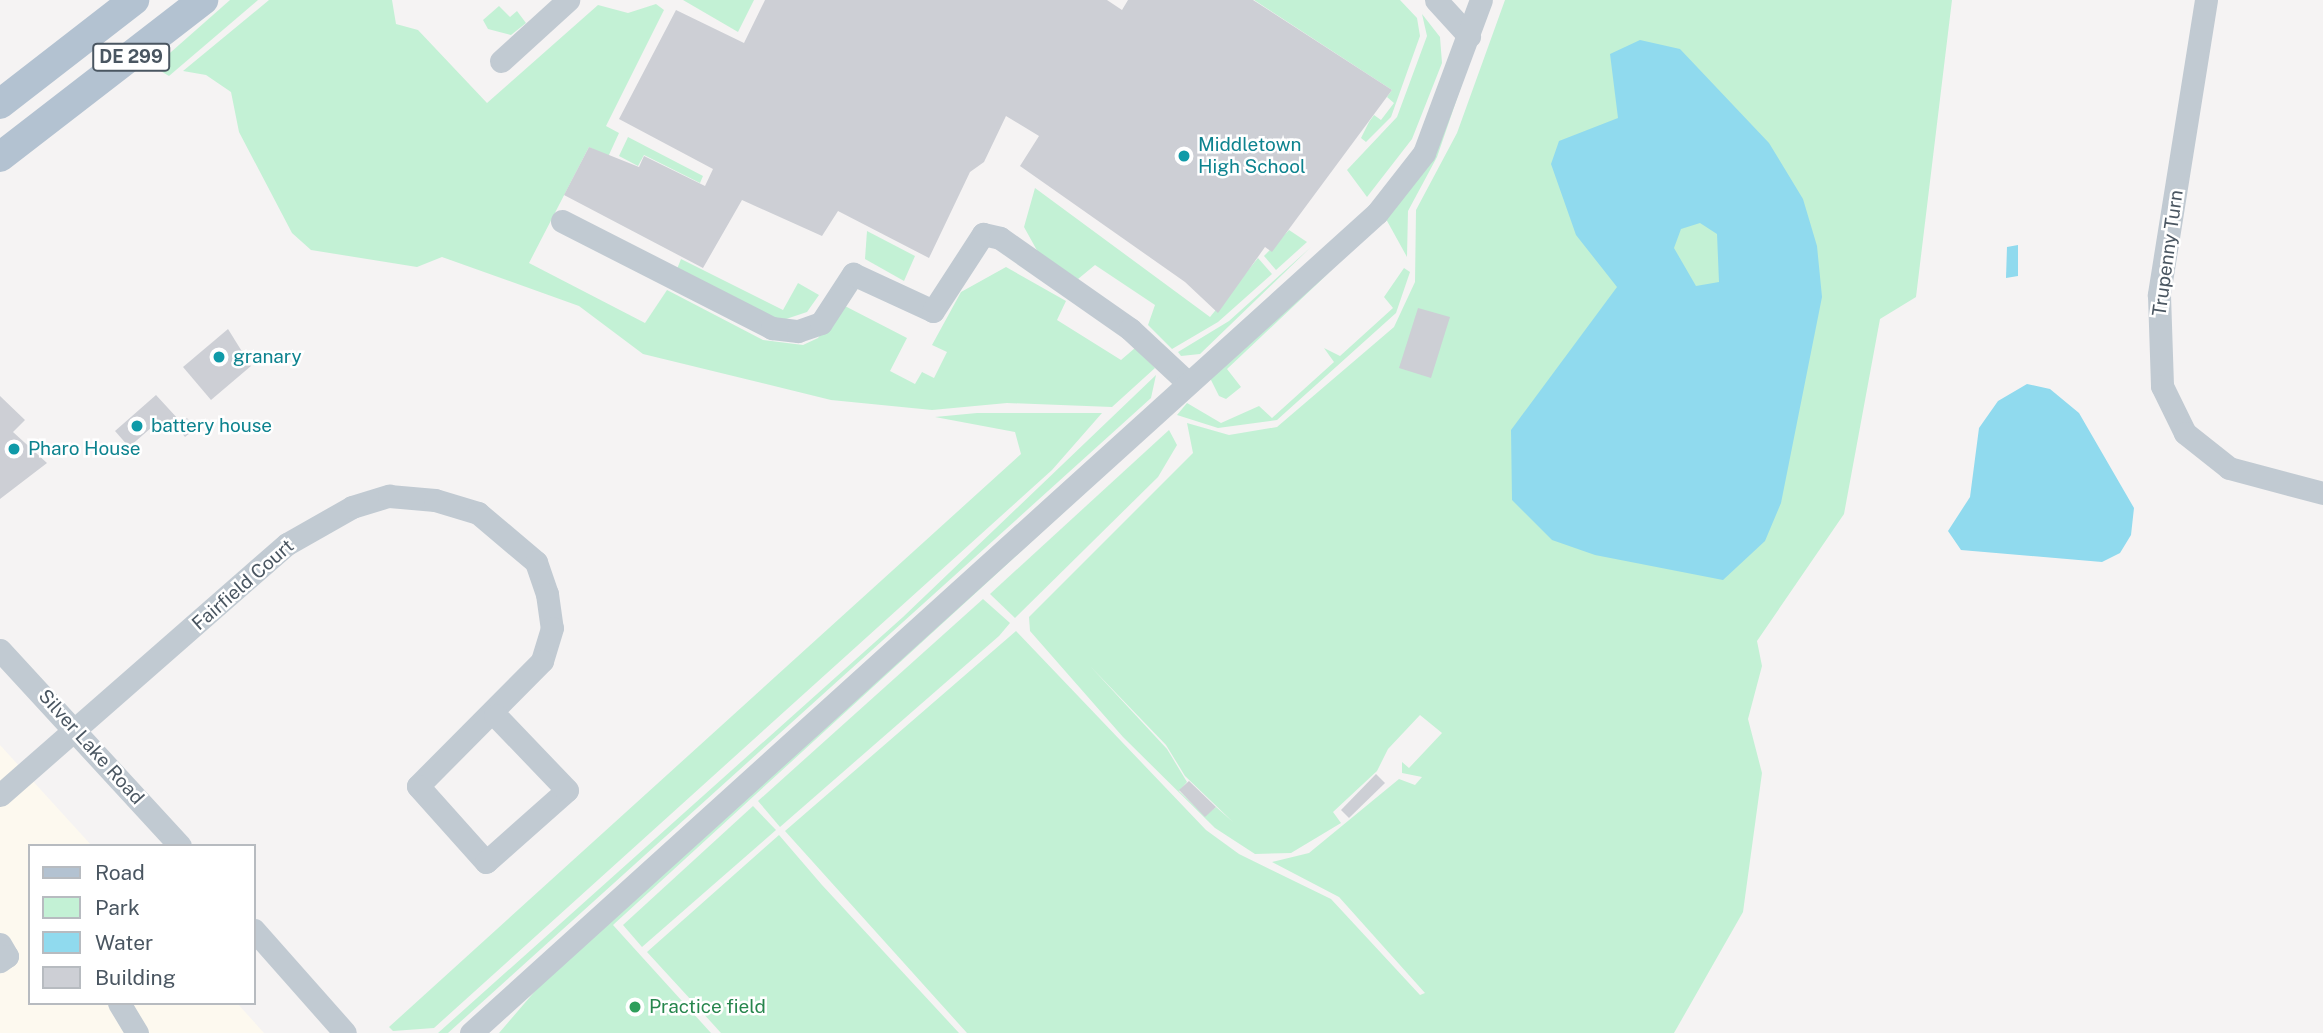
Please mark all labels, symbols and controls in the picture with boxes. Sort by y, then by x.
road number: DE 299 [91,42,171,72]
place label: Middletown High School [1198,134,1306,178]
marker: Middletown High School [1176,148,1192,164]
street label: Trupenny Turn [2148,188,2188,318]
place label: granary [233,346,302,368]
marker: granary [211,349,227,365]
place label: battery house [151,415,272,437]
marker: battery house [129,418,145,434]
place label: Pharo House [28,438,141,460]
marker: Pharo House [6,441,22,457]
street label: Fairfield Court [187,535,299,635]
street label: Silver Lake Road [33,685,149,809]
legend [28,844,256,1005]
text: Road [95,860,145,885]
text: Park [95,895,140,920]
text: Water [95,930,153,955]
text: Building [95,965,176,990]
place label: Practice field [649,996,766,1018]
marker: Practice field [627,999,643,1015]

